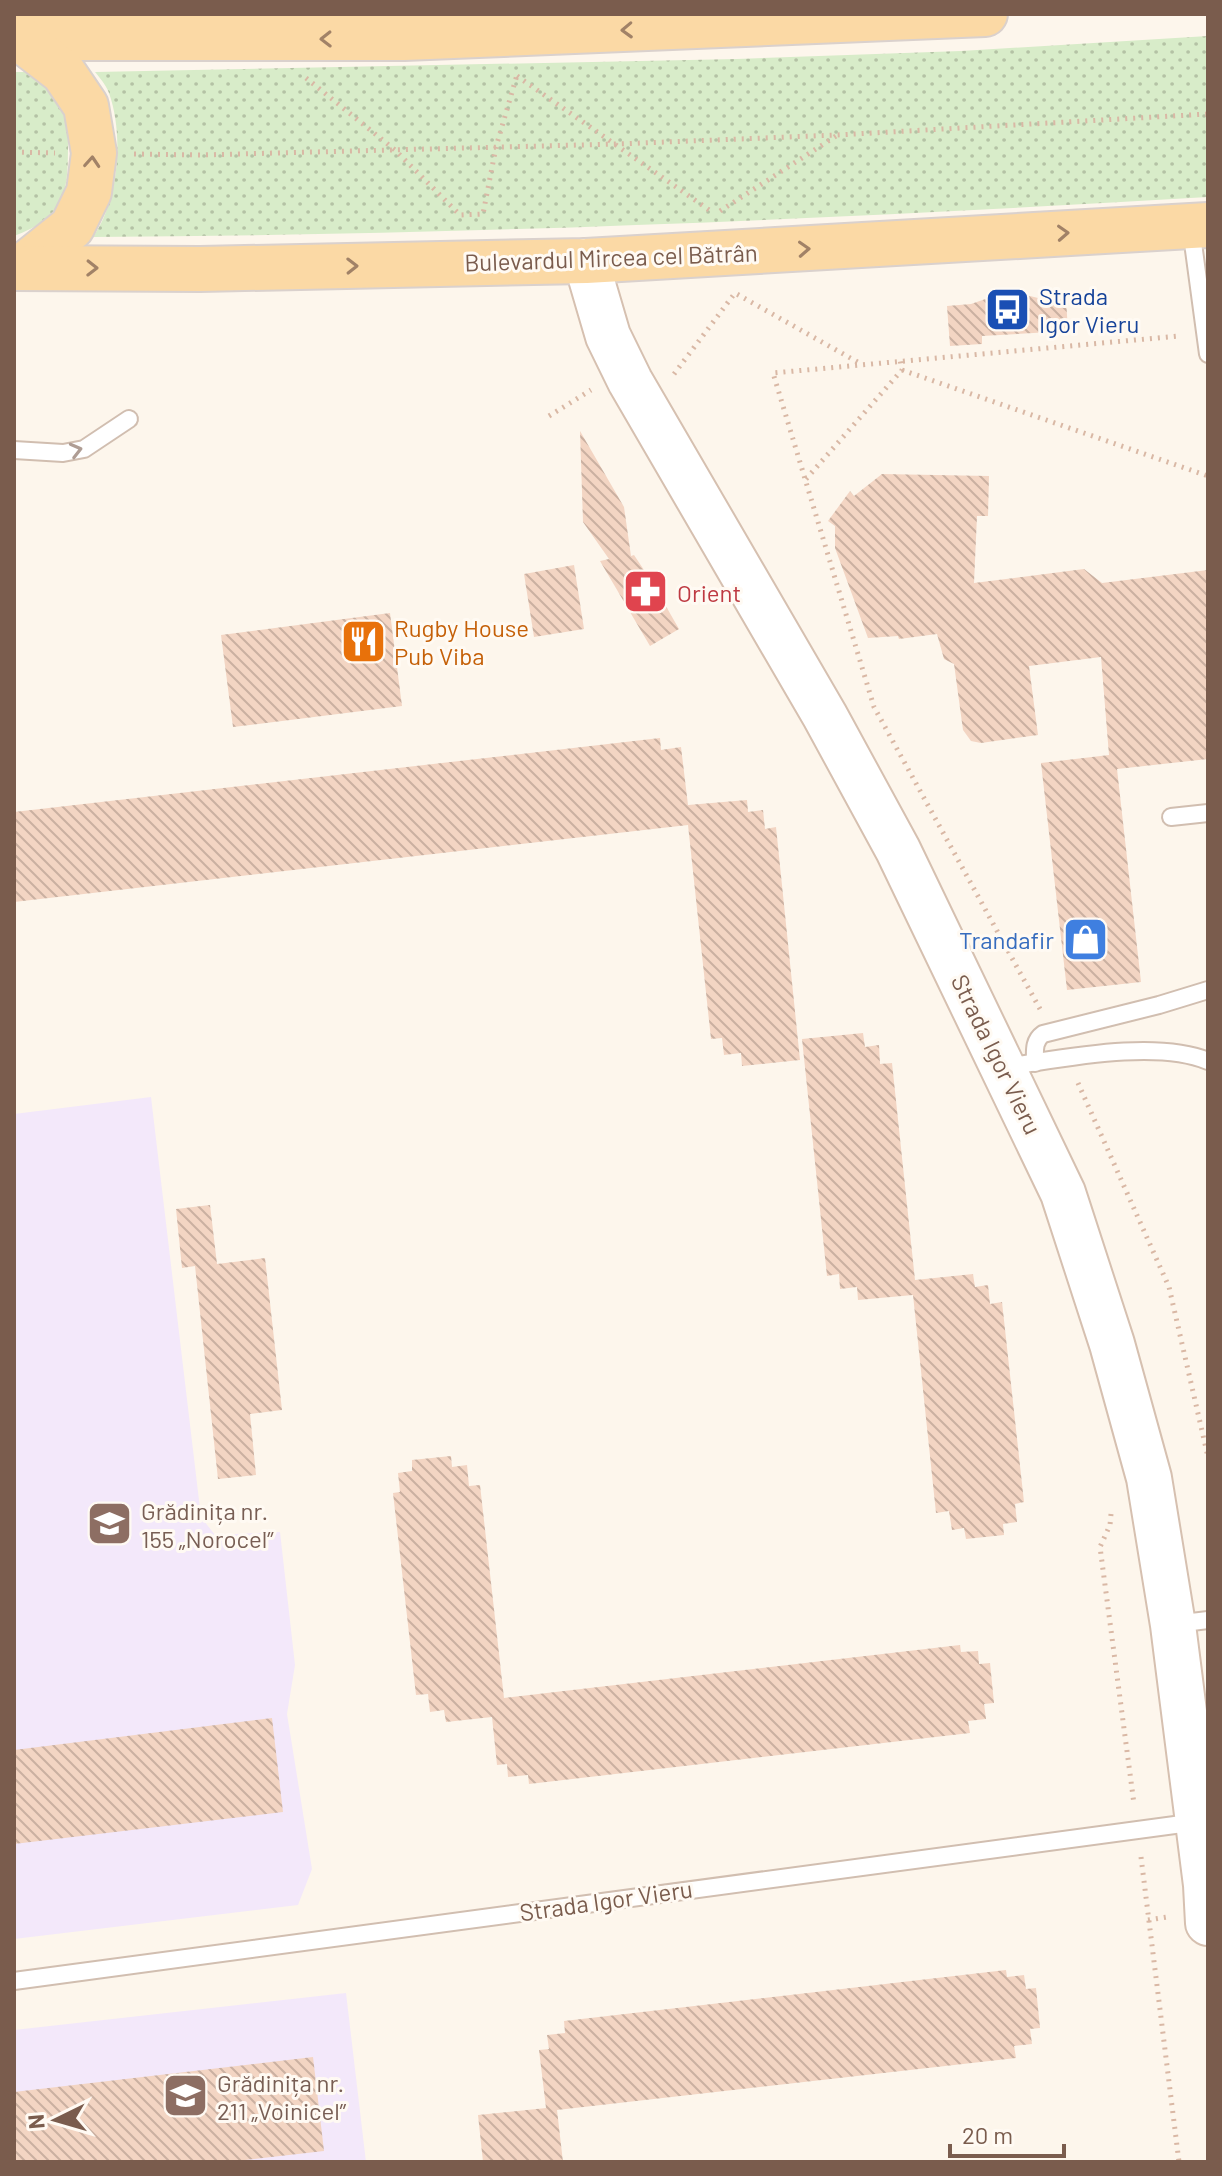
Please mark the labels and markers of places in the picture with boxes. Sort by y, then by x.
place label: Strada Igor Vieru [1039,281,1139,338]
bus stop icon: Strada Igor Vieru [984,285,1032,333]
pharmacy icon: Orient [622,568,670,616]
place label: Orient [677,578,741,607]
place label: Rugby House Pub Viba [394,613,529,670]
restaurant icon: Rugby House Pub Viba [339,617,387,665]
shop icon: Trandafir [1061,915,1109,963]
place label: Trandafir [959,925,1054,954]
place label: Grădinița nr. 155 „Norocel” [141,1496,274,1553]
school or university icon: Grădinița nr. 155 „Norocel” [86,1500,134,1548]
place label: Grădinița nr. 211 „Voinicel” [217,2068,347,2125]
school or university icon: Grădinița nr. 211 „Voinicel” [162,2072,210,2120]

